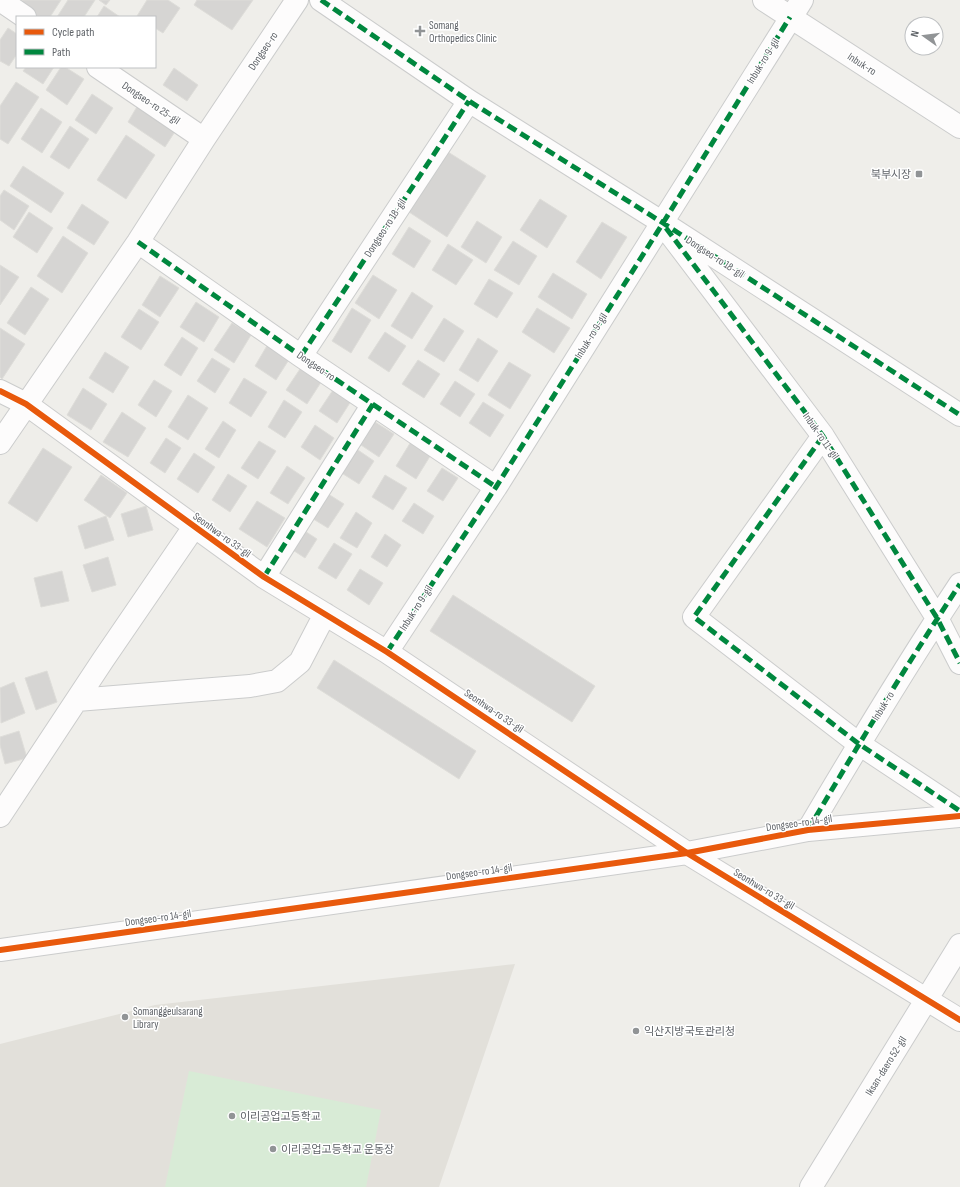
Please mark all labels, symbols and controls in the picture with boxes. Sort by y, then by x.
legend [16,16,156,68]
north arrow [904,16,944,56]
place label: Somang Orthopedics Clinic [429,19,497,45]
text: Cycle path [52,25,94,40]
marker: Somang Orthopedics Clinic [414,25,426,37]
street label: Dongseo-ro [245,29,281,73]
text: N [908,29,922,38]
street label: Inbuk-ro 9-gil [744,36,782,86]
text: Path [52,45,70,60]
street label: Inbuk-ro [845,50,879,78]
street label: Dongseo-ro 25-gil [120,79,182,127]
place label: 북부시장 [871,168,911,181]
marker: 북부시장 [914,169,924,179]
street label: Dongseo-ro 18-gil [361,196,409,260]
street label: Dongseo-ro 18-gil [683,233,747,281]
street label: Inbuk-ro 9-gil [572,311,610,361]
street label: Dongseo-ro [294,348,338,384]
street label: Inbuk-ro 11-gil [800,410,842,462]
street label: Seonhwa-ro 33-gil [190,510,254,560]
street label: Inbuk-ro 9-gil [397,583,435,633]
street label: Seonhwa-ro 33-gil [462,686,526,736]
street label: Inbuk-ro [869,689,897,723]
street label: Dongseo-ro 14-gil [765,812,833,834]
street label: Dongseo-ro 14-gil [445,861,513,883]
street label: Seonhwa-ro 33-gil [731,866,797,912]
street label: Dongseo-ro 14-gil [124,907,192,929]
place label: Somanggeulsarang Library [133,1005,203,1031]
marker: Somanggeulsarang Library [120,1012,130,1022]
place label: 익산지방국토관리청 [644,1025,735,1038]
marker: 익산지방국토관리청 [631,1026,641,1036]
street label: Iksan-daero 52-gil [863,1034,909,1098]
place label: 이리공업고등학교 [240,1110,321,1123]
marker: 이리공업고등학교 [227,1111,237,1121]
place label: 이리공업고등학교 운동장 [281,1143,394,1156]
marker: 이리공업고등학교 운동장 [268,1144,278,1154]

